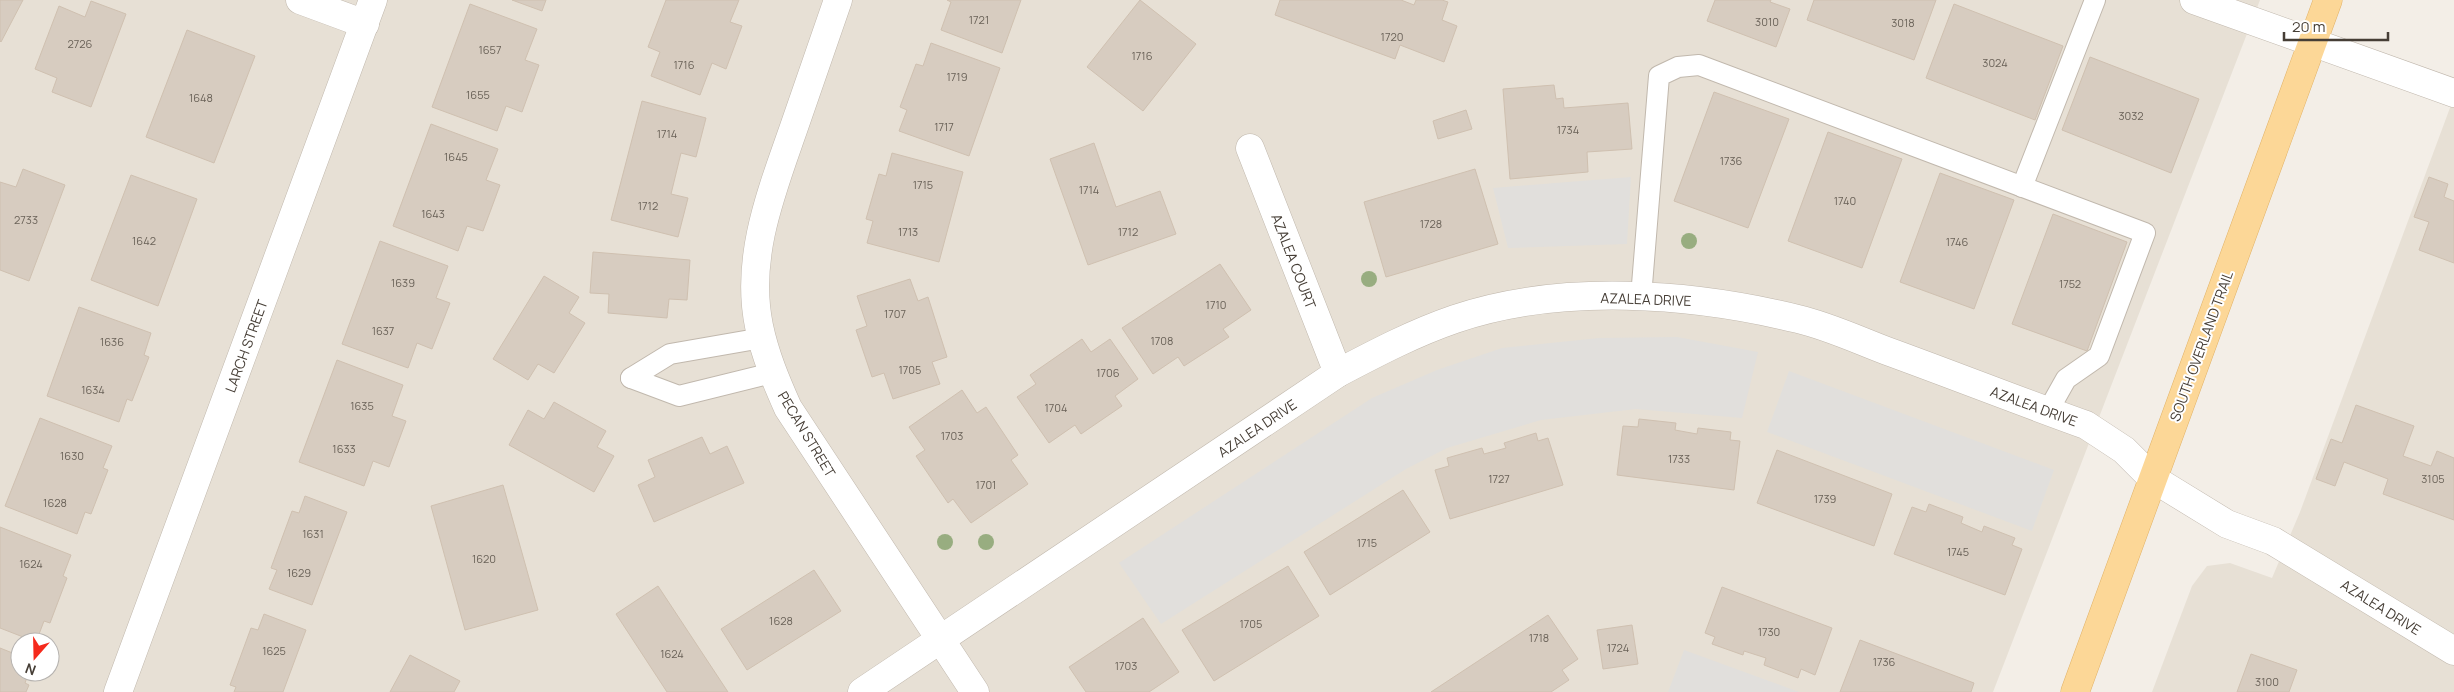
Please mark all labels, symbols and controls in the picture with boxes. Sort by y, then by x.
scale bar [2284,10,2388,42]
house number: 1721 [969,12,989,27]
house number: 3010 [1755,14,1779,29]
house number: 3018 [1891,15,1915,30]
text: 20 m [2292,16,2325,37]
house number: 1720 [1381,29,1403,44]
house number: 2726 [68,36,93,51]
house number: 1657 [479,42,502,57]
house number: 1716 [1132,48,1153,63]
house number: 3024 [1982,55,2008,70]
house number: 1716 [674,57,695,72]
house number: 1719 [947,69,968,84]
house number: 1655 [466,87,490,102]
house number: 1648 [189,90,213,105]
house number: 3032 [2118,108,2144,123]
house number: 1717 [934,119,954,134]
house number: 1734 [1557,122,1579,137]
house number: 1714 [657,126,677,141]
house number: 1645 [444,149,468,164]
house number: 1736 [1720,153,1743,168]
house number: 1715 [913,177,933,192]
house number: 1714 [1079,182,1099,197]
house number: 1740 [1834,193,1856,208]
house number: 1712 [638,198,658,213]
house number: 1643 [421,206,445,221]
street label: AZALEA COURT [1267,211,1321,312]
house number: 2733 [14,212,38,227]
house number: 1728 [1420,216,1442,231]
house number: 1713 [898,224,918,239]
house number: 1712 [1118,224,1138,239]
house number: 1642 [132,233,156,248]
house number: 1746 [1946,234,1969,249]
street label: SOUTH OVERLAND TRAIL [2165,268,2237,424]
house number: 1639 [391,275,415,290]
house number: 1752 [2059,276,2081,291]
street label: AZALEA DRIVE [1600,288,1692,310]
street label: LARCH STREET [220,296,272,395]
house number: 1710 [1206,297,1226,312]
house number: 1707 [884,306,906,321]
house number: 1637 [372,323,394,338]
house number: 1708 [1151,333,1173,348]
house number: 1636 [100,334,124,349]
house number: 1705 [899,362,921,377]
house number: 1706 [1096,365,1120,380]
house number: 1634 [81,382,105,397]
street label: AZALEA DRIVE [1988,382,2080,431]
street label: PECAN STREET [774,387,841,481]
street label: AZALEA DRIVE [1214,395,1300,461]
house number: 1635 [350,398,374,413]
house number: 1704 [1044,400,1068,415]
house number: 1703 [941,428,963,443]
house number: 1633 [332,441,356,456]
house number: 1630 [60,448,84,463]
house number: 1733 [1668,451,1690,466]
house number: 1727 [1488,471,1510,486]
house number: 3105 [2421,471,2445,486]
house number: 1701 [976,477,996,492]
house number: 1739 [1814,491,1837,506]
house number: 1628 [43,495,67,510]
house number: 1631 [302,526,324,541]
house number: 1715 [1357,535,1377,550]
house number: 1745 [1947,544,1969,559]
house number: 1620 [472,551,496,566]
house number: 1624 [19,556,43,571]
house number: 1629 [287,565,311,580]
street label: AZALEA DRIVE [2337,575,2425,639]
house number: 1628 [769,613,793,628]
house number: 1705 [1240,616,1262,631]
house number: 1730 [1758,624,1780,639]
house number: 1718 [1529,630,1549,645]
north arrow [10,632,60,682]
house number: 1724 [1607,640,1629,655]
house number: 1625 [262,643,286,658]
house number: 1624 [660,646,684,661]
house number: 1736 [1873,654,1896,669]
house number: 1703 [1115,658,1137,673]
text: N [22,659,38,680]
house number: 3100 [2255,674,2279,689]

